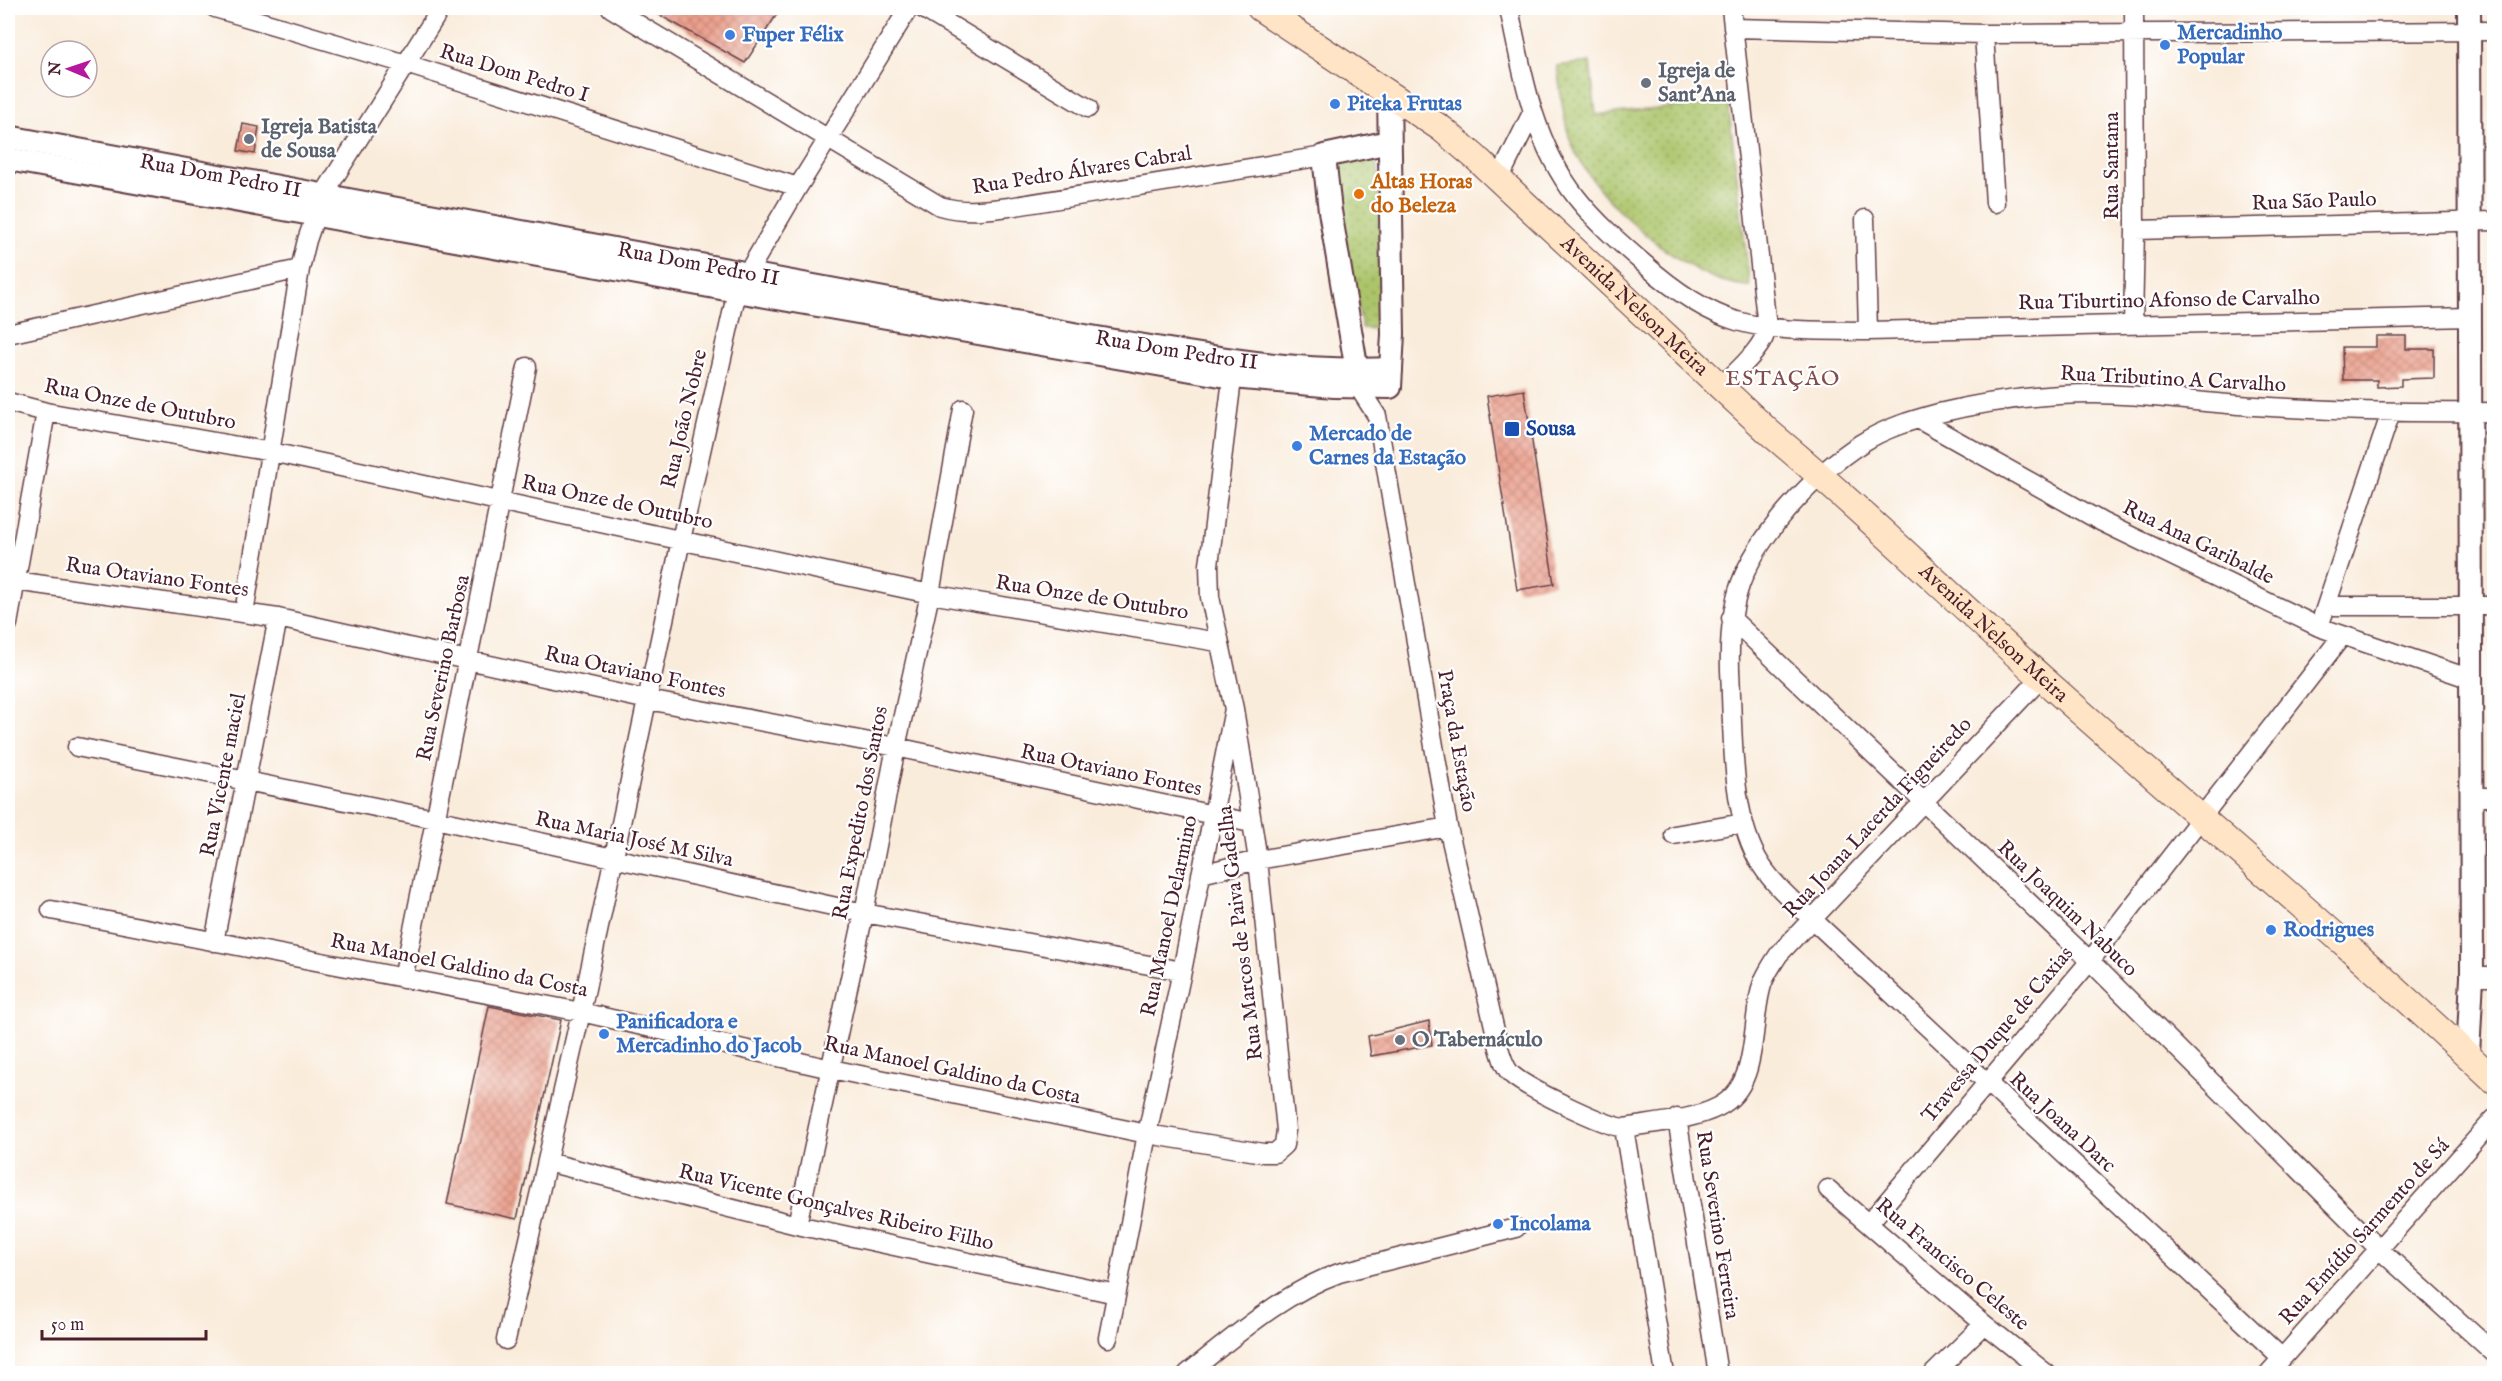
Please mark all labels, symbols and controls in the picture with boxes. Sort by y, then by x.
place label: Mercadinho Popular [2177,20,2283,71]
place label: Fuper Félix [742,22,845,49]
marker: Fuper Félix [723,28,737,42]
street label: Rua Dom Pedro I [436,38,592,110]
marker: Mercadinho Popular [2158,38,2172,52]
north arrow [39,39,99,99]
place label: Igreja de Sant'Ana [1658,58,1736,109]
text: N [46,61,66,77]
marker: Igreja de Sant'Ana [1639,76,1653,90]
place label: Piteka Frutas [1347,91,1462,118]
marker: Piteka Frutas [1328,97,1342,111]
street label: Rua Santana [2099,111,2126,220]
place label: Igreja Batista de Sousa [261,114,378,165]
marker: Igreja Batista de Sousa [242,132,256,146]
street label: Rua Pedro Álvares Cabral [970,139,1194,202]
street label: Rua Dom Pedro II [137,148,303,204]
place label: Altas Horas do Beleza [1370,169,1472,220]
street label: Rua São Paulo [2251,186,2377,218]
marker: Altas Horas do Beleza [1352,187,1366,201]
street label: Avenida Nelson Meira [1554,229,1715,383]
street label: Rua Dom Pedro II [615,236,781,293]
street label: Rua Tiburtino Afonso de Carvalho [2018,285,2320,317]
street label: Rua Dom Pedro II [1093,324,1259,377]
street label: Rua João Nobre [656,346,714,491]
street label: Rua Tributino A Carvalho [2059,361,2287,399]
district label: ESTAÇÃO [1725,365,1841,393]
street label: Rua Onze de Outubro [42,373,238,437]
place label: Sousa [1526,416,1576,443]
marker: Sousa [1503,420,1521,438]
place label: Mercado de Carnes da Estação [1309,421,1467,472]
marker: Mercado de Carnes da Estação [1290,439,1304,453]
street label: Rua Onze de Outubro [519,470,715,536]
street label: Rua Ana Garibalde [2118,495,2279,592]
street label: Rua Otaviano Fontes [64,552,250,604]
street label: Avenida Nelson Meira [1912,558,2075,709]
street label: Rua Onze de Outubro [994,569,1190,627]
street label: Rua Severino Barbosa [411,571,477,764]
street label: Rua Otaviano Fontes [542,641,728,705]
street label: Praça da Estação [1430,668,1482,814]
street label: Rua Vicente maciel [195,691,253,859]
street label: Rua Expedito dos Santos [827,704,895,922]
street label: Rua Joana Lacerda Figueiredo [1778,712,1978,924]
street label: Rua Otaviano Fontes [1018,739,1204,803]
street label: Rua Marcos de Paiva Gadelha [1212,803,1270,1062]
street label: Rua Maria José M Silva [533,806,736,874]
street label: Rua Manoel Delarmino [1135,813,1205,1019]
street label: Rua Joaquim Nabuco [1991,835,2143,983]
place label: Rodrigues [2283,917,2374,944]
marker: Rodrigues [2264,923,2278,937]
street label: Rua Manoel Galdino da Costa [328,928,591,1004]
street label: Travessa Duque de Caxias [1916,941,2080,1129]
place label: Panificadora e Mercadinho do Jacob [616,1009,802,1060]
marker: Panificadora e Mercadinho do Jacob [597,1027,611,1041]
place label: O Tabernáculo [1412,1027,1543,1054]
street label: Rua Manoel Galdino da Costa [821,1031,1084,1112]
marker: O Tabernáculo [1393,1033,1407,1047]
street label: Rua Joana Darc [2003,1067,2121,1179]
street label: Rua Severino Ferreira [1689,1129,1745,1322]
street label: Rua Emídio Sarmento de Sá [2274,1132,2457,1331]
street label: Rua Vicente Gonçalves Ribeiro Filho [676,1159,996,1257]
street label: Rua Francisco Celeste [1870,1193,2035,1337]
place label: Incolama [1510,1211,1592,1238]
marker: Incolama [1491,1217,1505,1231]
scale bar [42,1303,206,1341]
text: 50 m [51,1314,84,1337]

